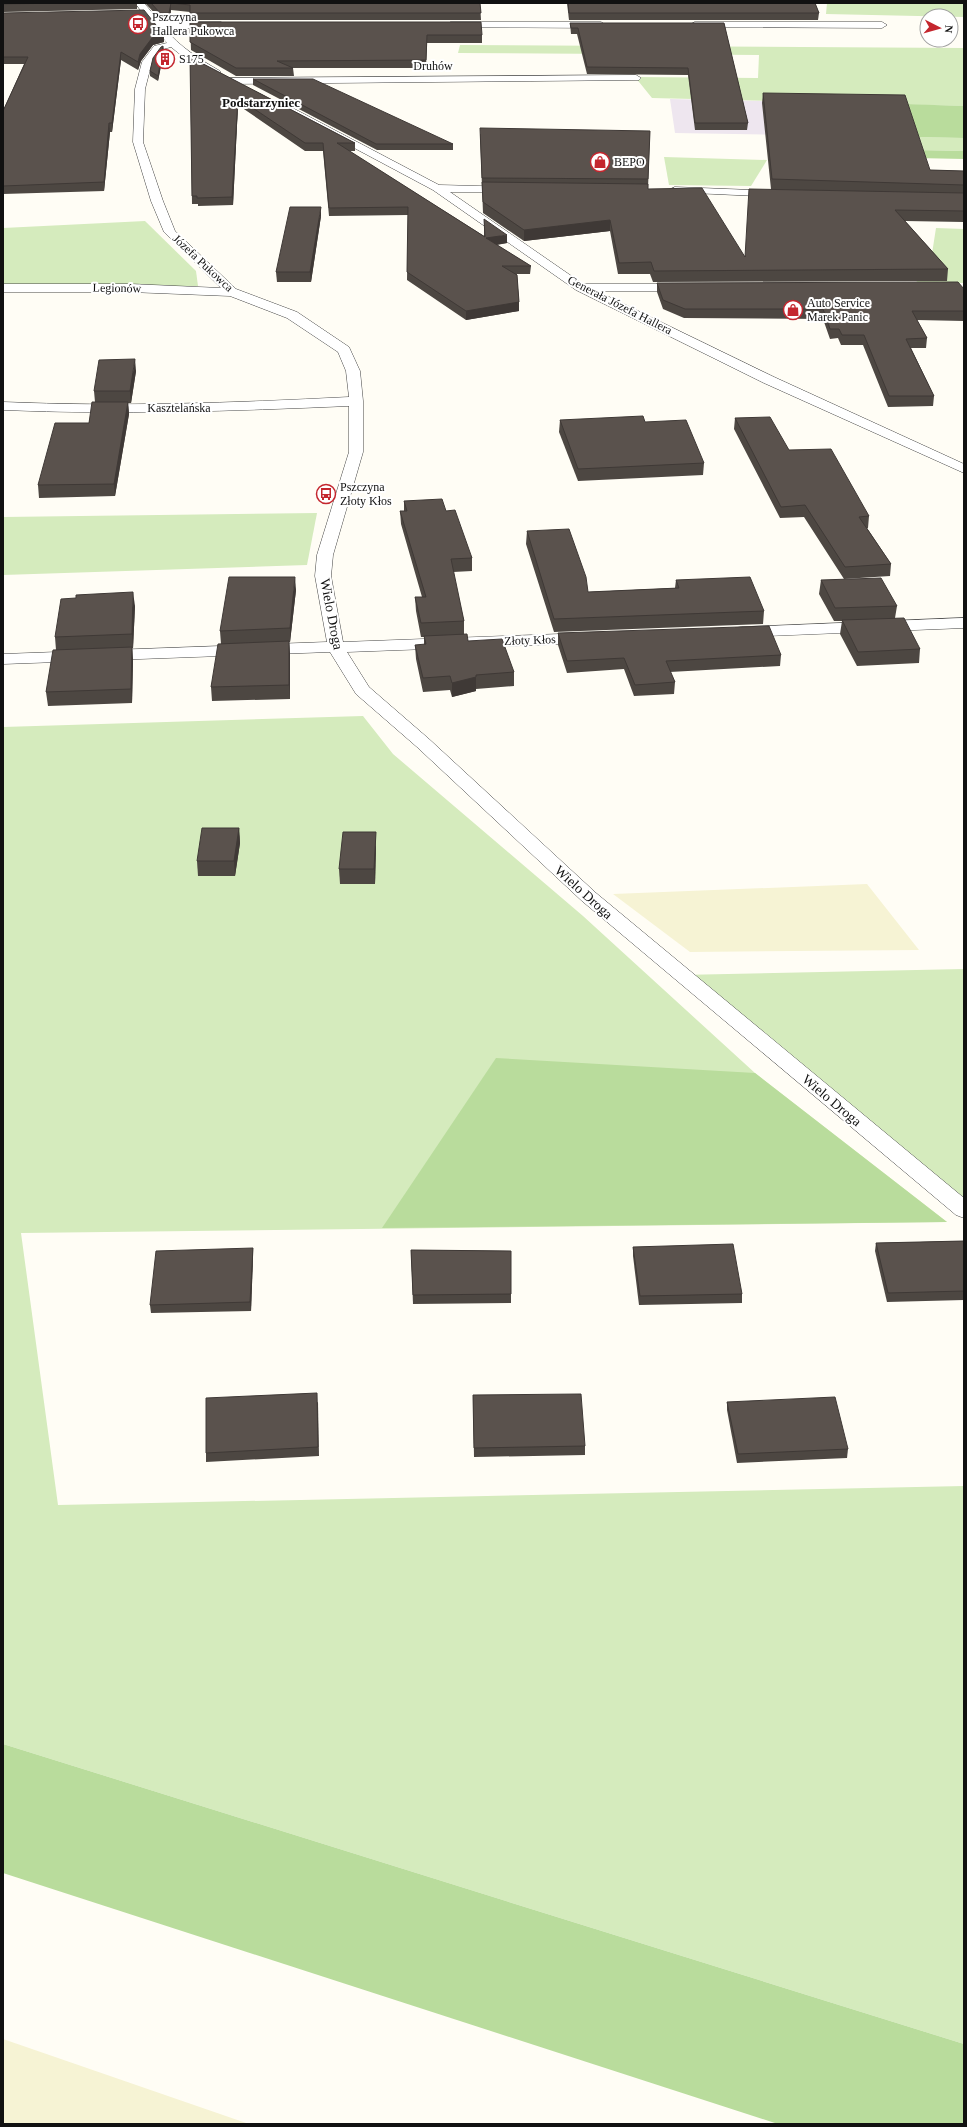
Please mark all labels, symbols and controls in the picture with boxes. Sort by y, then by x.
north arrow [919,8,959,48]
place label: Pszczyna Hallera Pukowca [152,10,235,38]
bus stop icon: Pszczyna Hallera Pukowca [127,13,149,35]
text: N [943,24,955,34]
building icon: S175 [154,48,176,70]
place label: S175 [179,52,204,66]
street label: Druhów [413,59,453,73]
district label: Podstarzyniec [222,95,300,110]
shop icon: BEPO [589,151,611,173]
place label: BEPO [614,155,645,169]
street label: Józefa Pukowca [170,231,237,295]
street label: Generała Józefa Hallera [565,273,675,338]
street label: Legionów [93,281,142,295]
place label: Auto Service Marek Panic [807,296,870,324]
shop icon: Auto Service Marek Panic [782,299,804,321]
street label: Kasztelańska [147,401,211,415]
place label: Pszczyna Złoty Kłos [340,480,392,508]
bus stop icon: Pszczyna Złoty Kłos [315,483,337,505]
street label: Wielo Droga [317,577,346,652]
street label: Złoty Kłos [504,632,556,648]
street label: Wielo Droga [552,863,616,923]
street label: Wielo Droga [799,1071,865,1130]

